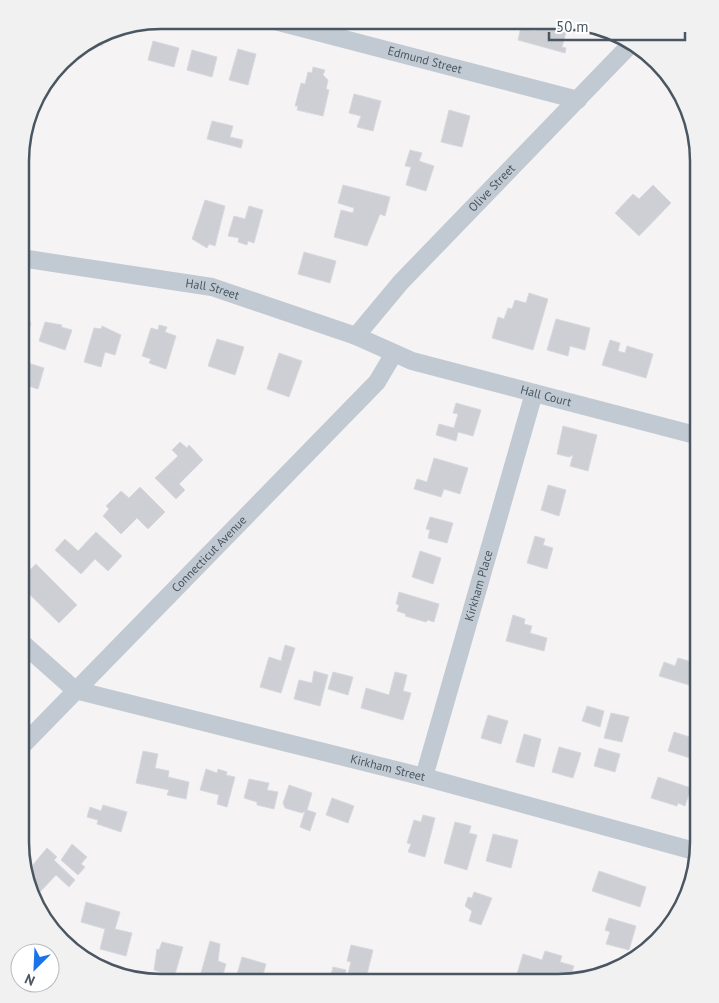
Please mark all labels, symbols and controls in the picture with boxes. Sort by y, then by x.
scale bar [549,10,685,42]
text: 50 m [556,17,589,36]
street label: Edmund Street [386,43,464,76]
street label: Olive Street [465,161,518,215]
street label: Hall Street [185,275,241,303]
street label: Hall Court [519,382,573,409]
street label: Connecticut Avenue [168,512,250,595]
street label: Kirkham Place [461,548,496,623]
street label: Kirkham Street [349,751,427,784]
north arrow [10,943,60,993]
text: N [22,970,38,990]

